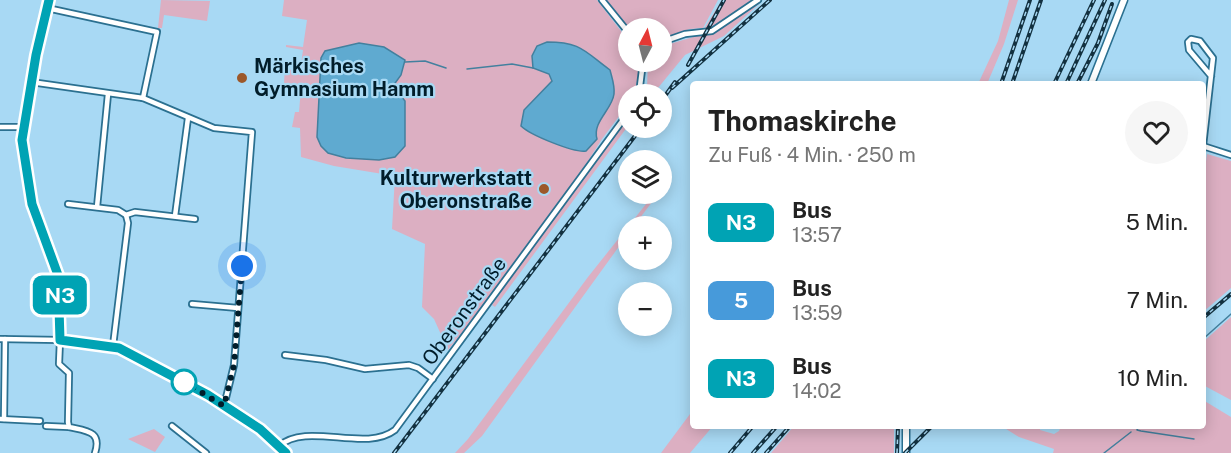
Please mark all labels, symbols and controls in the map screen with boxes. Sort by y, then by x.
north arrow [618,18,672,72]
map controls [618,18,672,336]
place label: Märkisches Gymnasium Hamm [254,54,434,101]
marker: Märkisches Gymnasium Hamm [235,71,249,85]
button: locate [618,84,672,138]
button: heart [1125,101,1188,164]
text: Thomaskirche [708,104,897,137]
text: Zu Fuß · 4 Min. · 250 m [708,143,916,167]
button: layers [618,150,672,204]
place label: Kulturwerkstatt Oberonstraße [380,166,532,213]
marker: Kulturwerkstatt Oberonstraße [537,182,551,196]
text: Bus [792,197,832,223]
text: 5 Min. [1126,209,1188,235]
text: N3 [726,210,756,235]
button: + [618,216,672,270]
text: 13:57 [792,223,842,247]
your location [227,251,257,281]
street label: Oberonstraße [417,252,511,370]
text: Bus [792,275,832,301]
line badge: N3 [33,276,87,314]
button: − [618,282,672,336]
text: N3 [45,283,75,308]
text: 7 Min. [1127,287,1188,313]
text: 5 [734,288,748,313]
text: 13:59 [792,301,843,325]
text: Bus [792,353,832,379]
text: 10 Min. [1118,365,1188,391]
text: N3 [726,366,756,391]
unlabelled marker [171,369,197,395]
text: 14:02 [792,379,841,403]

